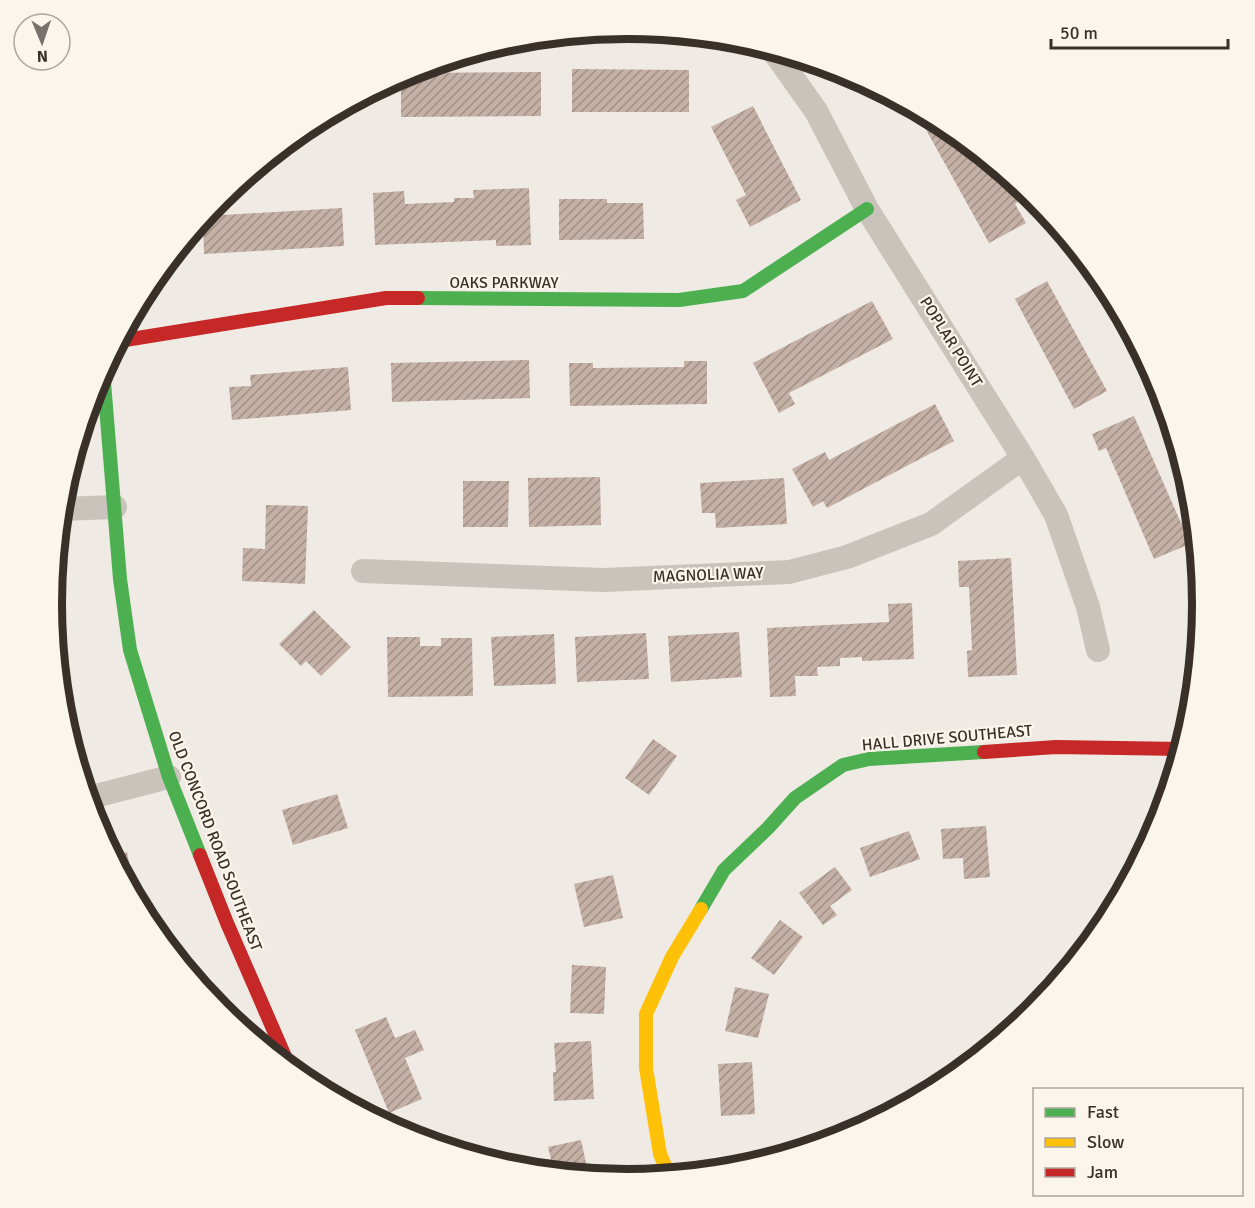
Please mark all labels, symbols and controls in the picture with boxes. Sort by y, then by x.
north arrow [12,12,72,72]
scale bar [1051,12,1228,50]
text: 50 m [1060,22,1098,44]
text: N [37,46,48,66]
street label: OAKS PARKWAY [449,273,559,293]
street label: POPLAR POINT [915,293,987,391]
street label: MAGNOLIA WAY [652,563,764,587]
street label: HALL DRIVE SOUTHEAST [861,721,1033,755]
street label: OLD CONCORD ROAD SOUTHEAST [164,728,266,954]
legend [1033,1088,1243,1196]
text: Fast [1087,1101,1119,1123]
text: Slow [1087,1131,1124,1153]
text: Jam [1087,1161,1118,1183]

